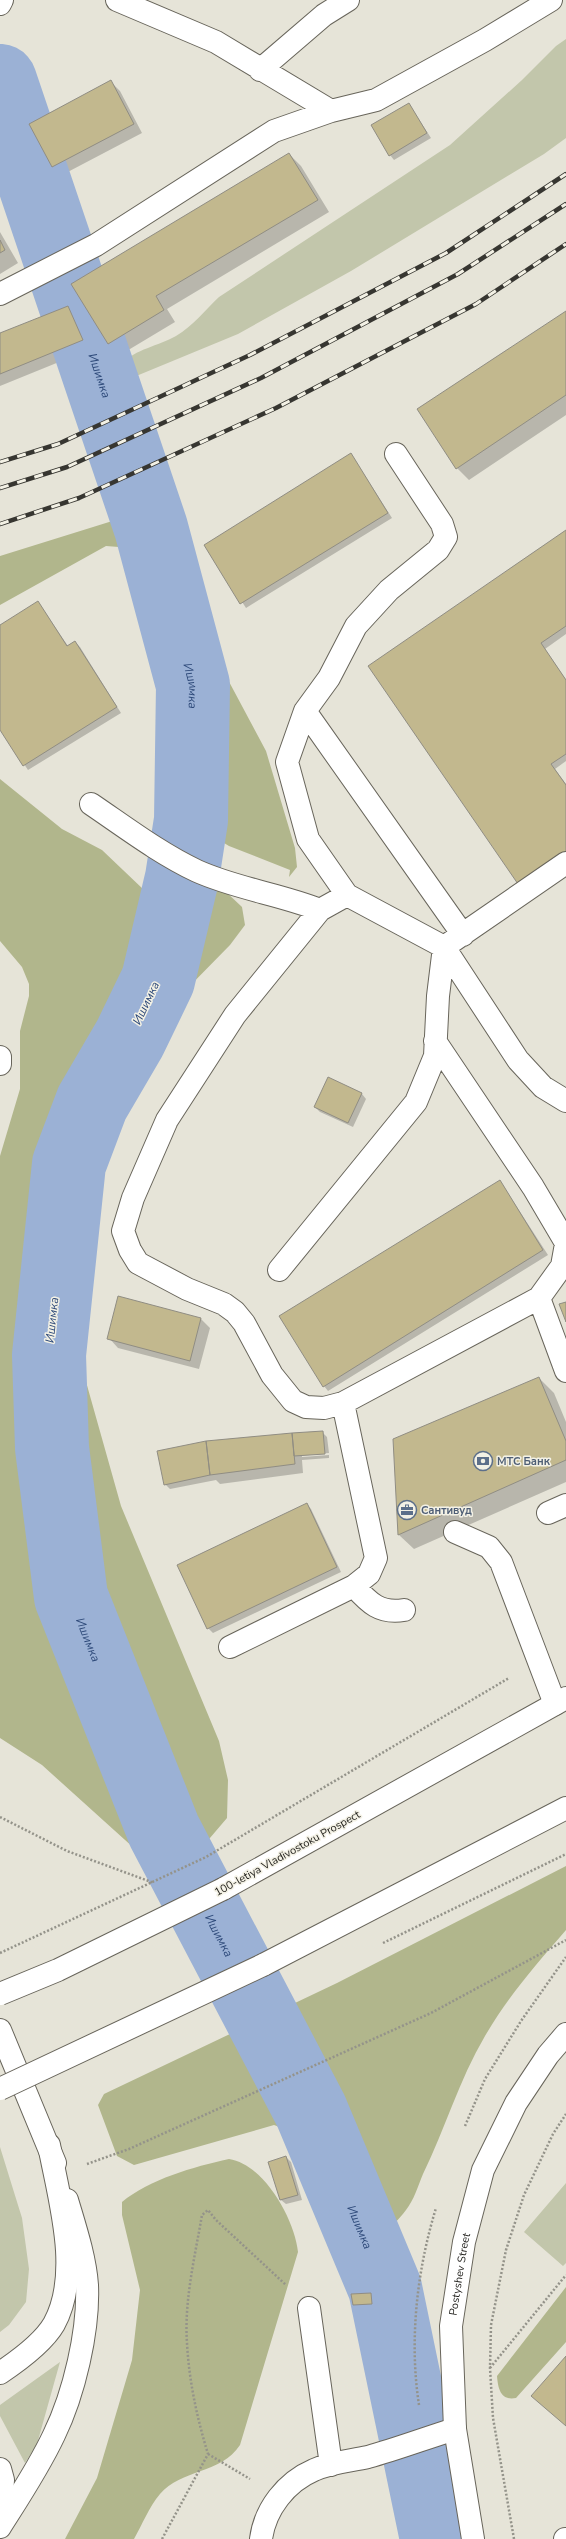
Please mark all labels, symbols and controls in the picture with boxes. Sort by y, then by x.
water label: Ишимка [85,351,115,400]
water label: Ишимка [179,661,202,709]
water label: Ишимка [129,979,163,1027]
water label: Ишимка [42,1296,62,1344]
bank icon: МТС Банк [472,1450,494,1472]
place label: МТС Банк [497,1454,551,1469]
office icon: Сантивуд [396,1499,418,1521]
place label: Сантивуд [421,1503,472,1518]
water label: Ишимка [72,1615,104,1664]
street label: 100-letiya Vladivostoku Prospect [212,1807,363,1900]
water label: Ишимка [201,1911,237,1960]
water label: Ишимка [343,2203,376,2252]
street label: Postyshev Street [446,2231,474,2317]

